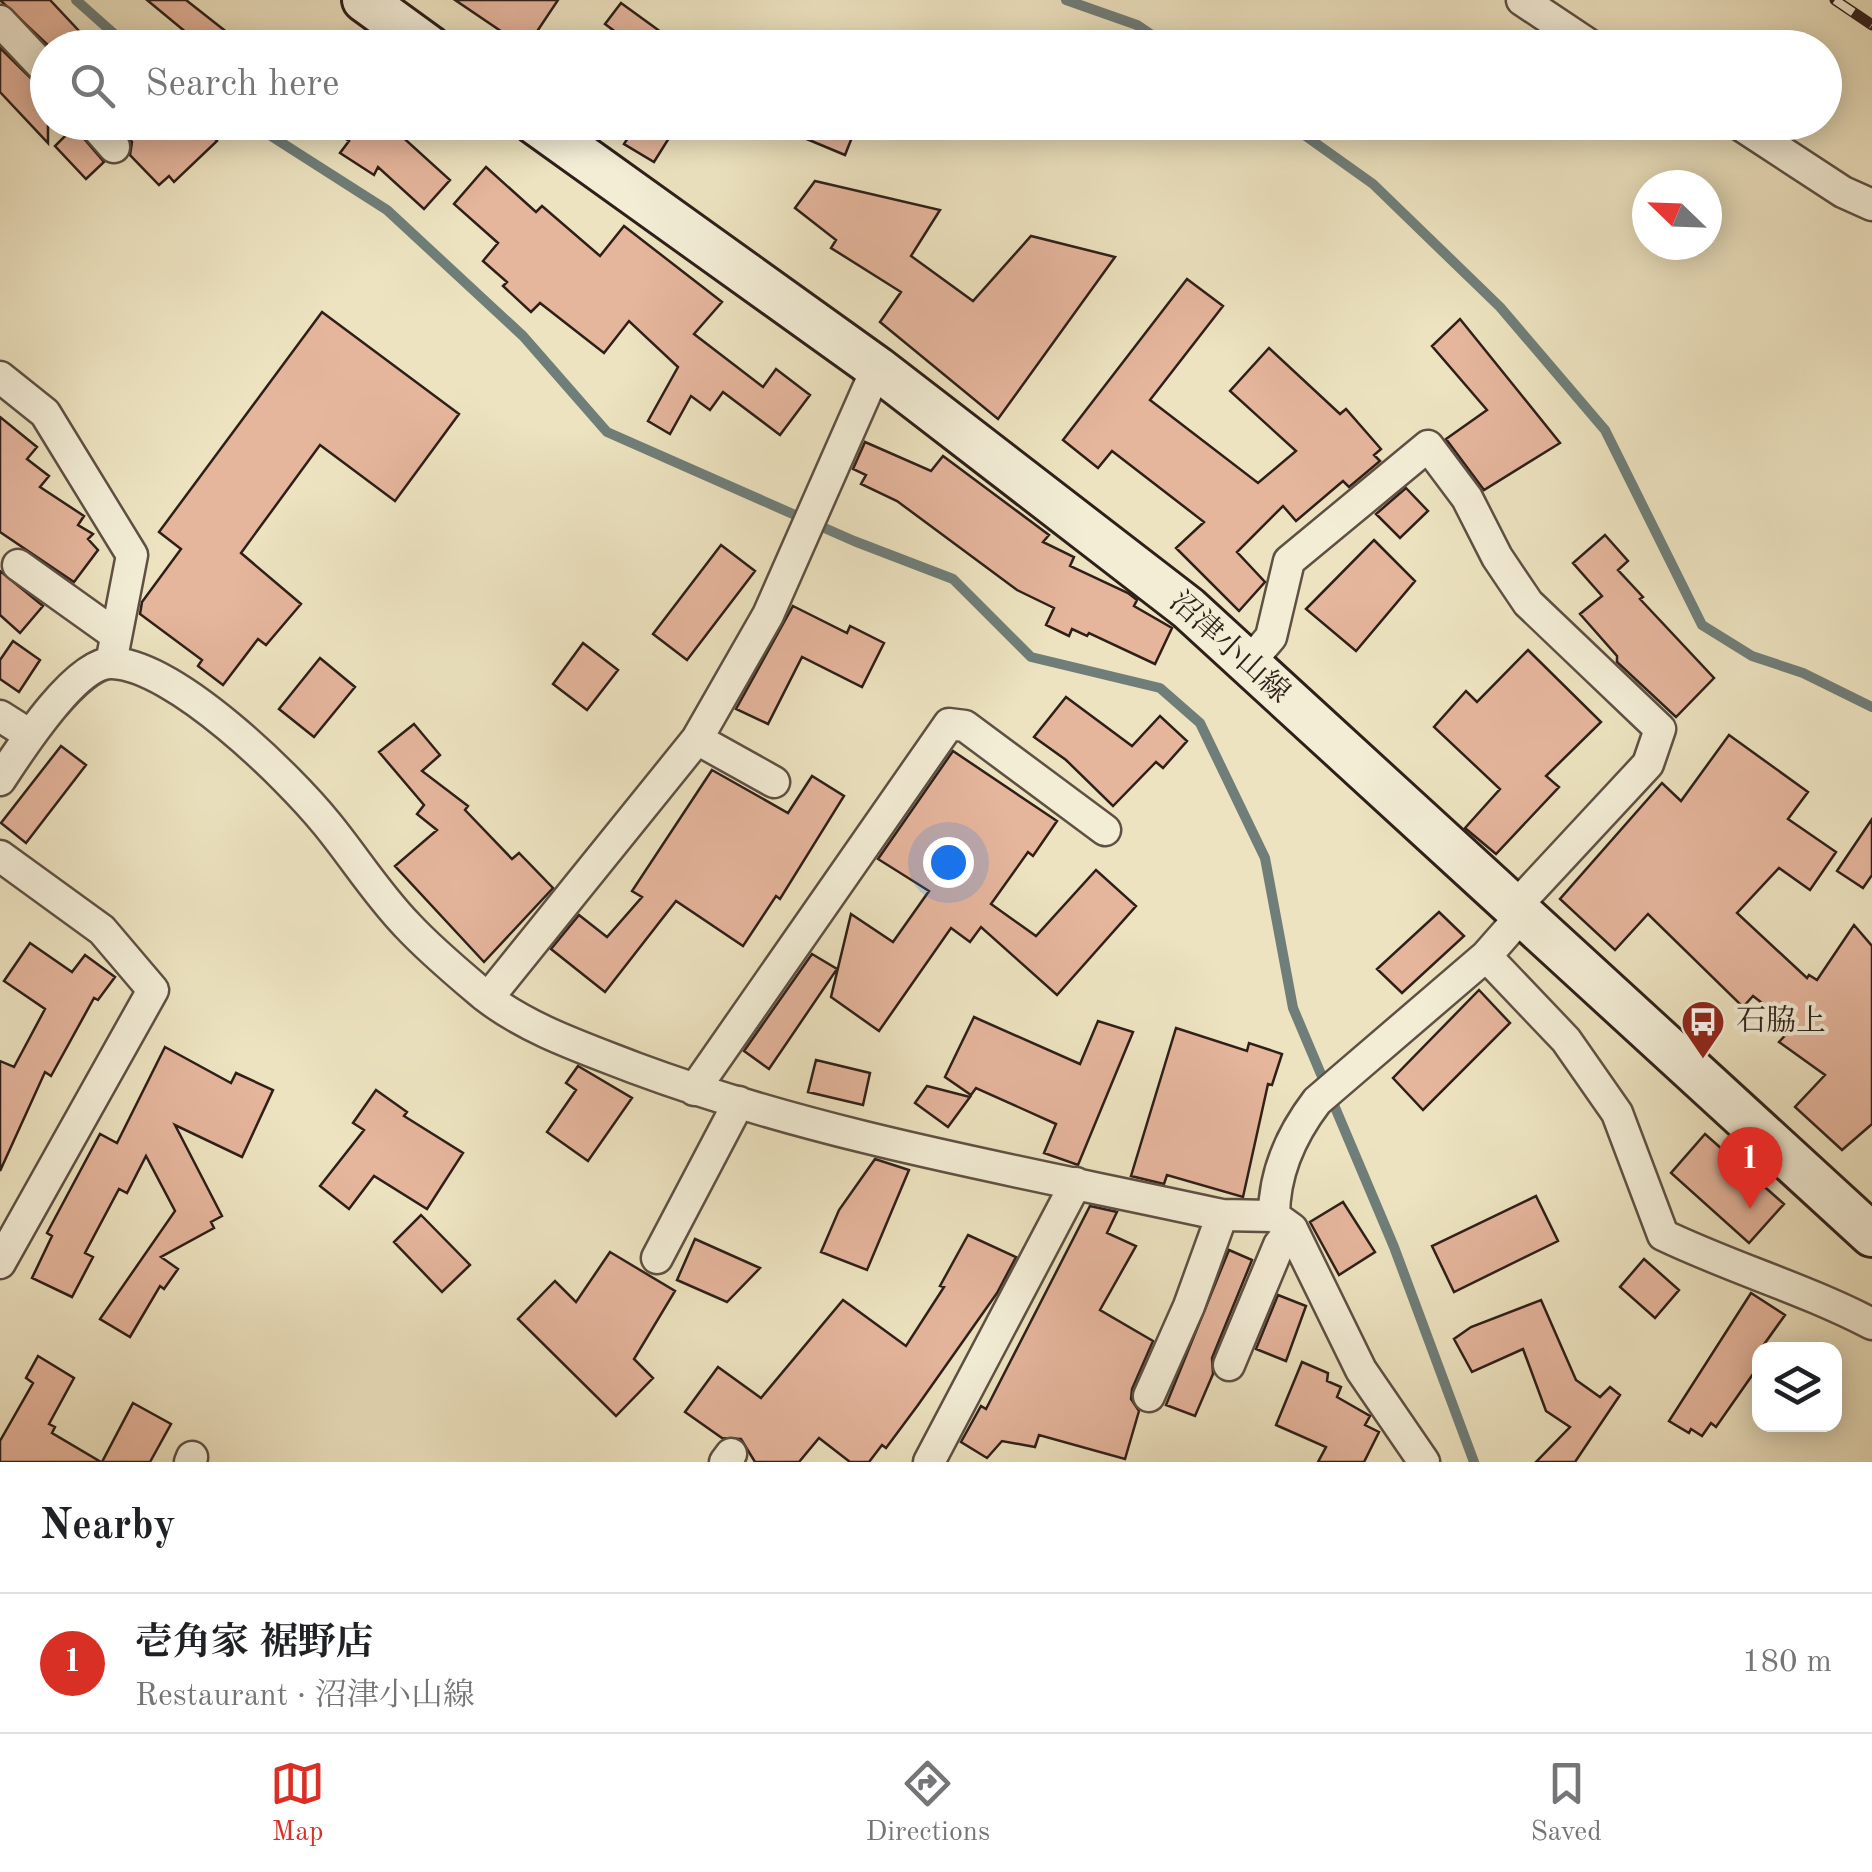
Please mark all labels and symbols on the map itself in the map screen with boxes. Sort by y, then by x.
north arrow [1632,170,1722,260]
street label: 沼津小山線 [1163,584,1297,709]
your location [923,837,974,888]
bus stop icon: 石脇上 [1680,999,1726,1060]
place label: 石脇上 [1736,1004,1826,1037]
pin: 1 [1718,1126,1782,1209]

